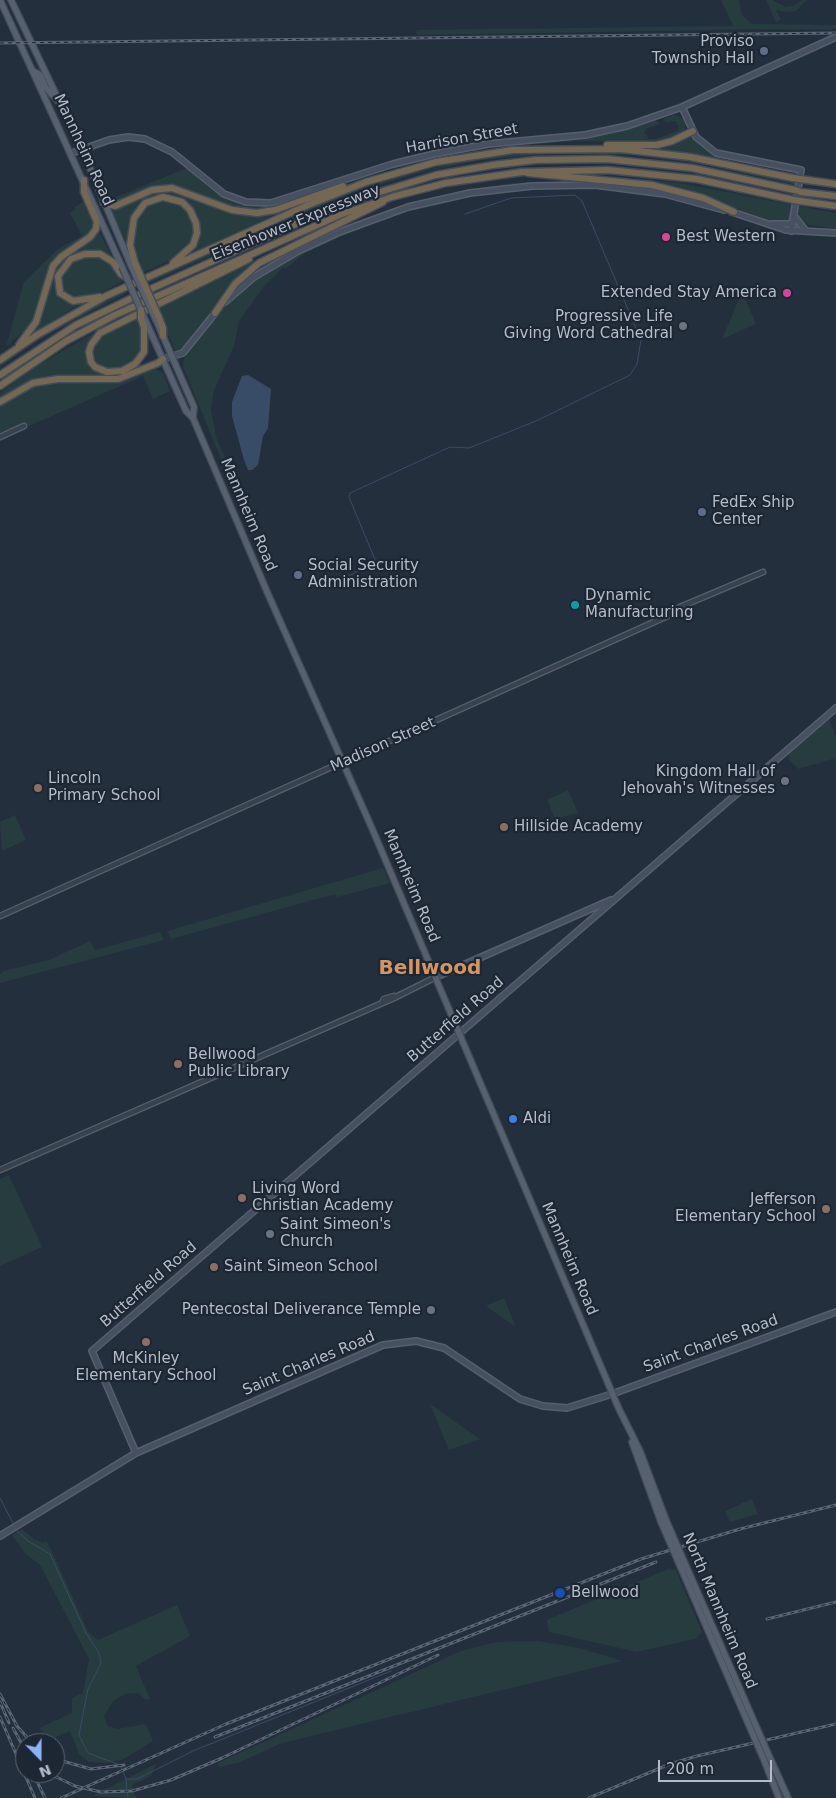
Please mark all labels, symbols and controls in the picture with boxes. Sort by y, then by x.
place label: Proviso Township Hall [652,33,754,68]
marker: Proviso Township Hall [758,45,770,57]
street label: Mannheim Road [49,91,117,209]
street label: Harrison Street [405,120,519,158]
street label: Eisenhower Expressway [209,181,383,265]
place label: Best Western [676,228,775,246]
marker: Best Western [660,231,672,243]
place label: Extended Stay America [601,284,777,302]
marker: Extended Stay America [781,287,793,299]
place label: Progressive Life Giving Word Cathedral [504,308,673,343]
marker: Progressive Life Giving Word Cathedral [677,320,689,332]
street label: Mannheim Road [216,456,280,574]
place label: FedEx Ship Center [712,494,794,529]
marker: FedEx Ship Center [696,506,708,518]
place label: Social Security Administration [308,557,419,592]
marker: Social Security Administration [292,569,304,581]
place label: Dynamic Manufacturing [585,587,694,622]
marker: Dynamic Manufacturing [569,599,581,611]
street label: Madison Street [328,714,438,776]
place label: Kingdom Hall of Jehovah's Witnesses [622,763,775,798]
place label: Lincoln Primary School [48,770,161,805]
marker: Kingdom Hall of Jehovah's Witnesses [779,775,791,787]
marker: Lincoln Primary School [32,782,44,794]
place label: Hillside Academy [514,818,643,836]
marker: Hillside Academy [498,821,510,833]
street label: Mannheim Road [379,827,443,945]
district label: Bellwood [379,957,481,981]
street label: Butterfield Road [404,973,508,1067]
place label: Bellwood Public Library [188,1046,290,1081]
marker: Bellwood Public Library [172,1058,184,1070]
place label: Aldi [523,1110,551,1128]
marker: Aldi [507,1113,519,1125]
place label: Living Word Christian Academy [252,1180,393,1215]
place label: Jefferson Elementary School [675,1191,816,1226]
marker: Living Word Christian Academy [236,1192,248,1204]
street label: Mannheim Road [537,1200,601,1318]
marker: Jefferson Elementary School [820,1203,832,1215]
place label: Saint Simeon's Church [280,1216,391,1251]
marker: Saint Simeon's Church [264,1228,276,1240]
street label: Butterfield Road [97,1238,201,1332]
place label: Saint Simeon School [224,1258,378,1276]
marker: Saint Simeon School [208,1261,220,1273]
place label: Pentecostal Deliverance Temple [182,1301,421,1319]
marker: Pentecostal Deliverance Temple [425,1304,437,1316]
street label: Saint Charles Road [641,1311,781,1377]
street label: Saint Charles Road [240,1328,378,1400]
marker: McKinley Elementary School [140,1336,152,1348]
place label: McKinley Elementary School [76,1350,216,1385]
street label: North Mannheim Road [678,1530,760,1692]
place label: Bellwood [571,1584,639,1602]
marker: Bellwood [553,1586,567,1600]
north arrow [15,1733,65,1783]
scale bar [661,1750,775,1782]
text: 200 m [666,1760,714,1778]
text: N [37,1761,54,1781]

